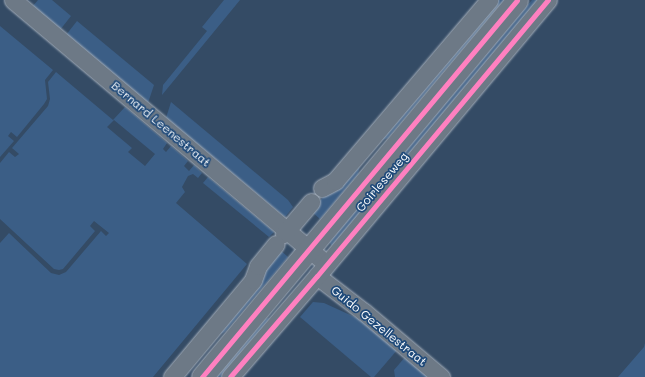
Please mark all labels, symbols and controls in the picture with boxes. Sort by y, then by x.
street label: Bernard Leenestraat [108,78,214,170]
street label: Goirleseweg [353,149,411,215]
street label: Guido Gezellestraat [328,283,430,369]

